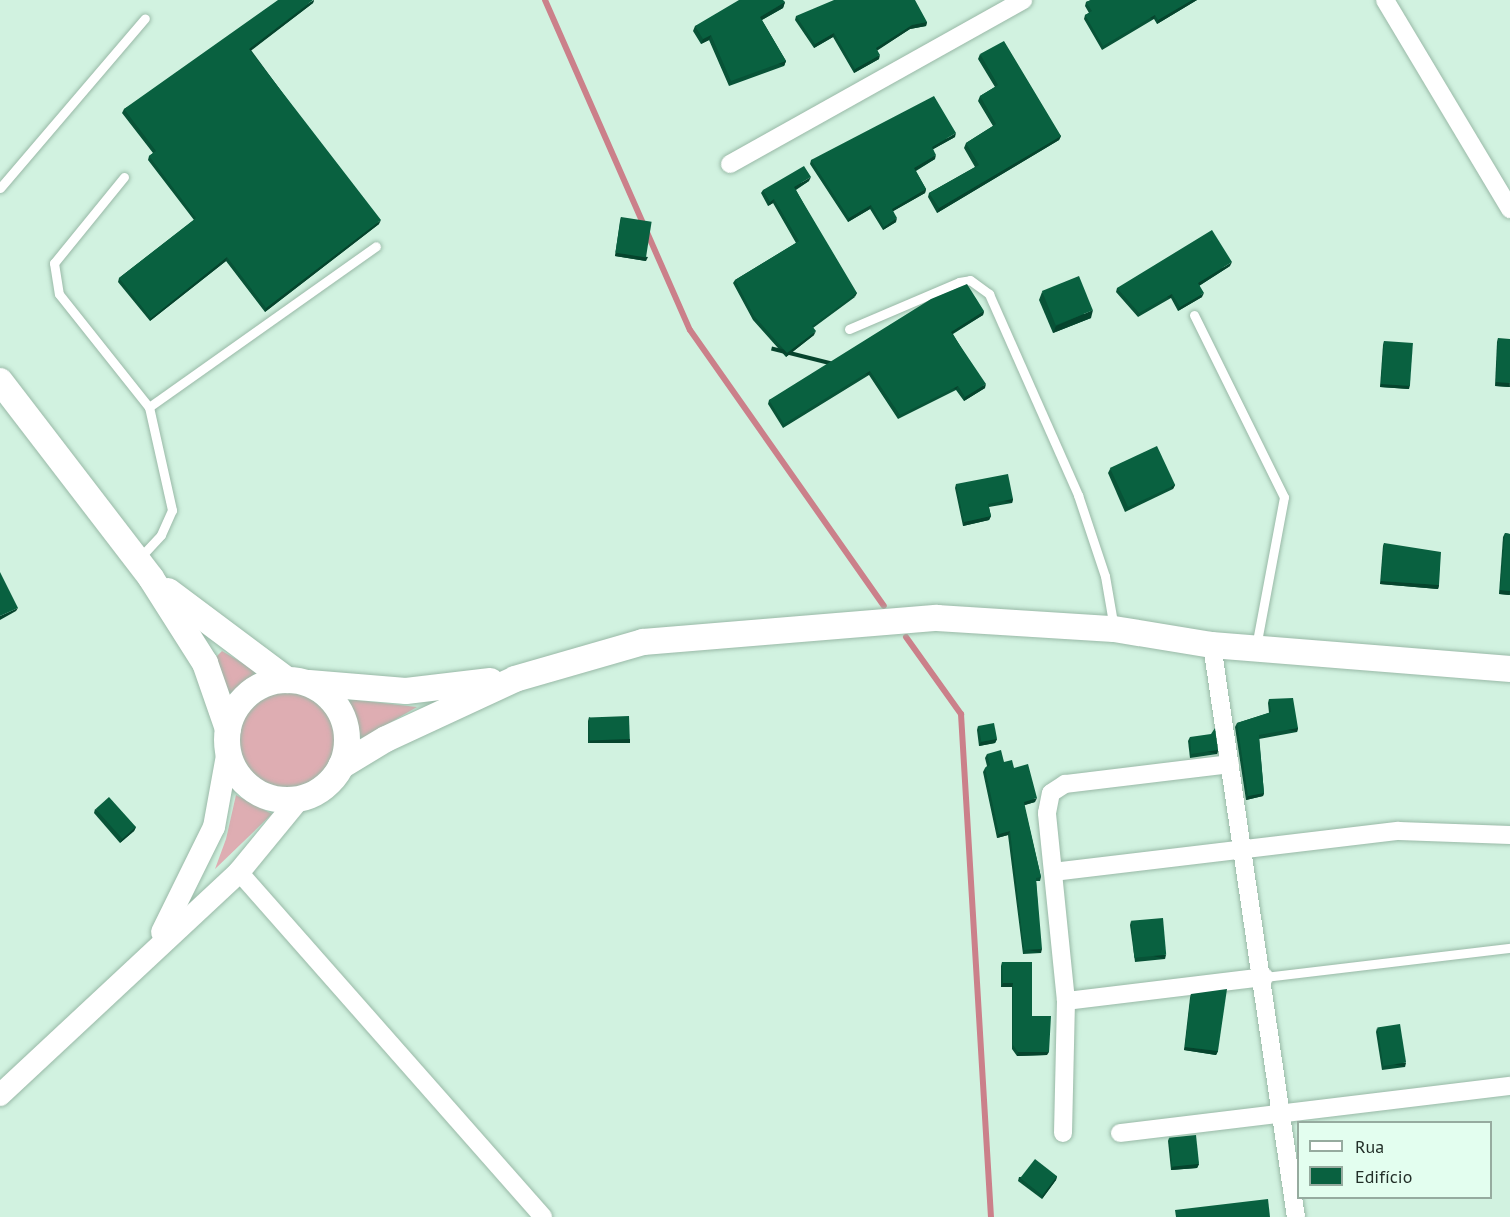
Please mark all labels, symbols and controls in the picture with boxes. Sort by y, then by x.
legend [1297,1121,1492,1199]
text: Rua [1355,1135,1384,1158]
text: Edifício [1355,1165,1412,1188]

